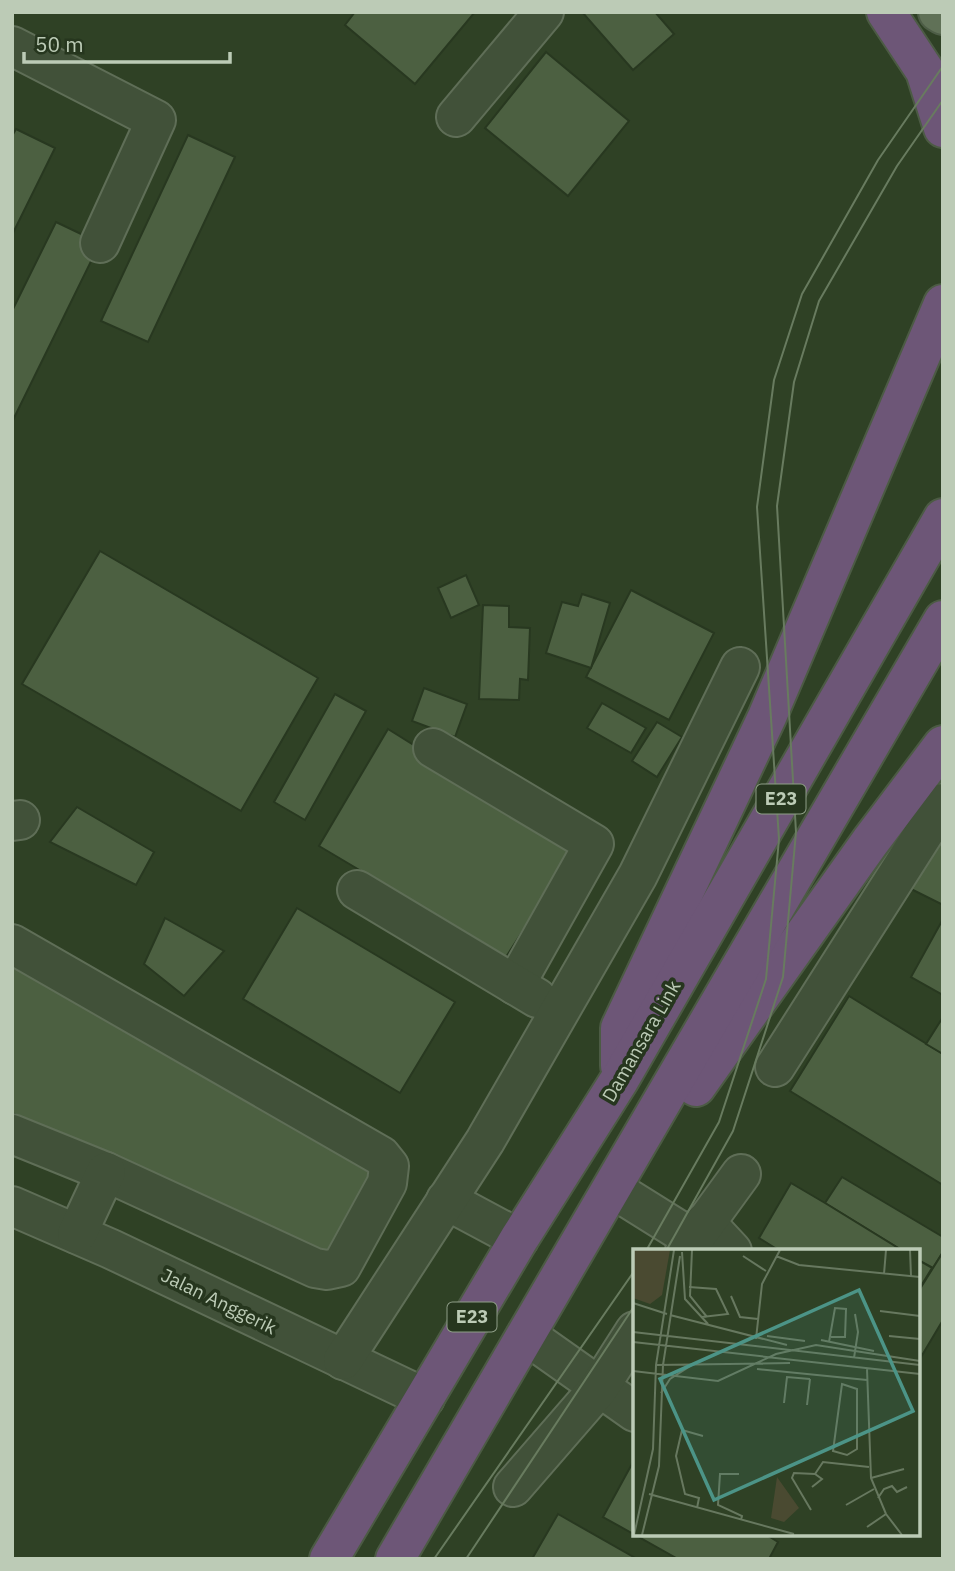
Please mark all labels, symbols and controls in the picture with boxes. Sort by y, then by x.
scale bar [24,21,231,65]
text: 50 m [35,30,84,58]
road number: E23 [756,784,806,814]
street label: Damansara Link [597,976,685,1106]
inset map [633,1249,920,1536]
street label: Jalan Anggerik [157,1263,281,1339]
road number: E23 [448,1302,496,1332]

